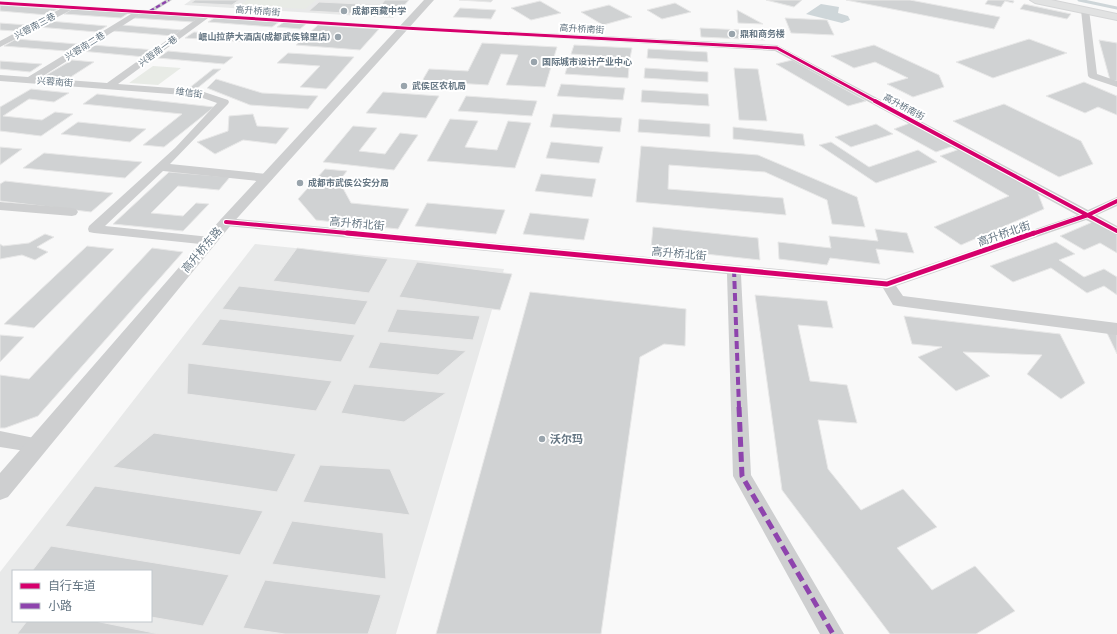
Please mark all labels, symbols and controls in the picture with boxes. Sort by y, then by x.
street label: 高升桥南街 [235,4,281,18]
place label: 成都西藏中学 [352,5,406,16]
marker: 成都西藏中学 [339,6,349,16]
street label: 兴蓉南三巷 [13,11,57,41]
street label: 高升桥南街 [559,23,605,35]
marker: 鼎和商务楼 [727,29,737,39]
place label: 鼎和商务楼 [740,29,785,39]
street label: 兴蓉南二巷 [63,30,107,62]
place label: 岷山拉萨大酒店(成都武侯锦里店) [198,31,330,42]
marker: 岷山拉萨大酒店(成都武侯锦里店) [333,32,343,42]
street label: 兴蓉南一巷 [137,34,179,68]
place label: 国际城市设计产业中心 [542,56,632,67]
marker: 国际城市设计产业中心 [529,57,539,67]
street label: 兴蓉南街 [37,76,73,88]
marker: 武侯区农机局 [399,81,409,91]
place label: 武侯区农机局 [412,81,466,91]
street label: 维信街 [175,86,203,100]
street label: 高升桥南街 [882,92,926,122]
place label: 成都市武侯公安分局 [308,177,389,188]
marker: 成都市武侯公安分局 [295,178,305,188]
street label: 高升桥北街 [329,215,385,233]
street label: 高升桥北街 [976,219,1032,249]
street label: 高升桥东路 [179,225,225,275]
street label: 高升桥北街 [651,245,707,263]
place label: 沃尔玛 [550,433,583,446]
marker: 沃尔玛 [537,434,547,444]
legend [12,570,152,622]
text: 自行车道 [48,579,96,593]
text: 小路 [48,599,72,613]

